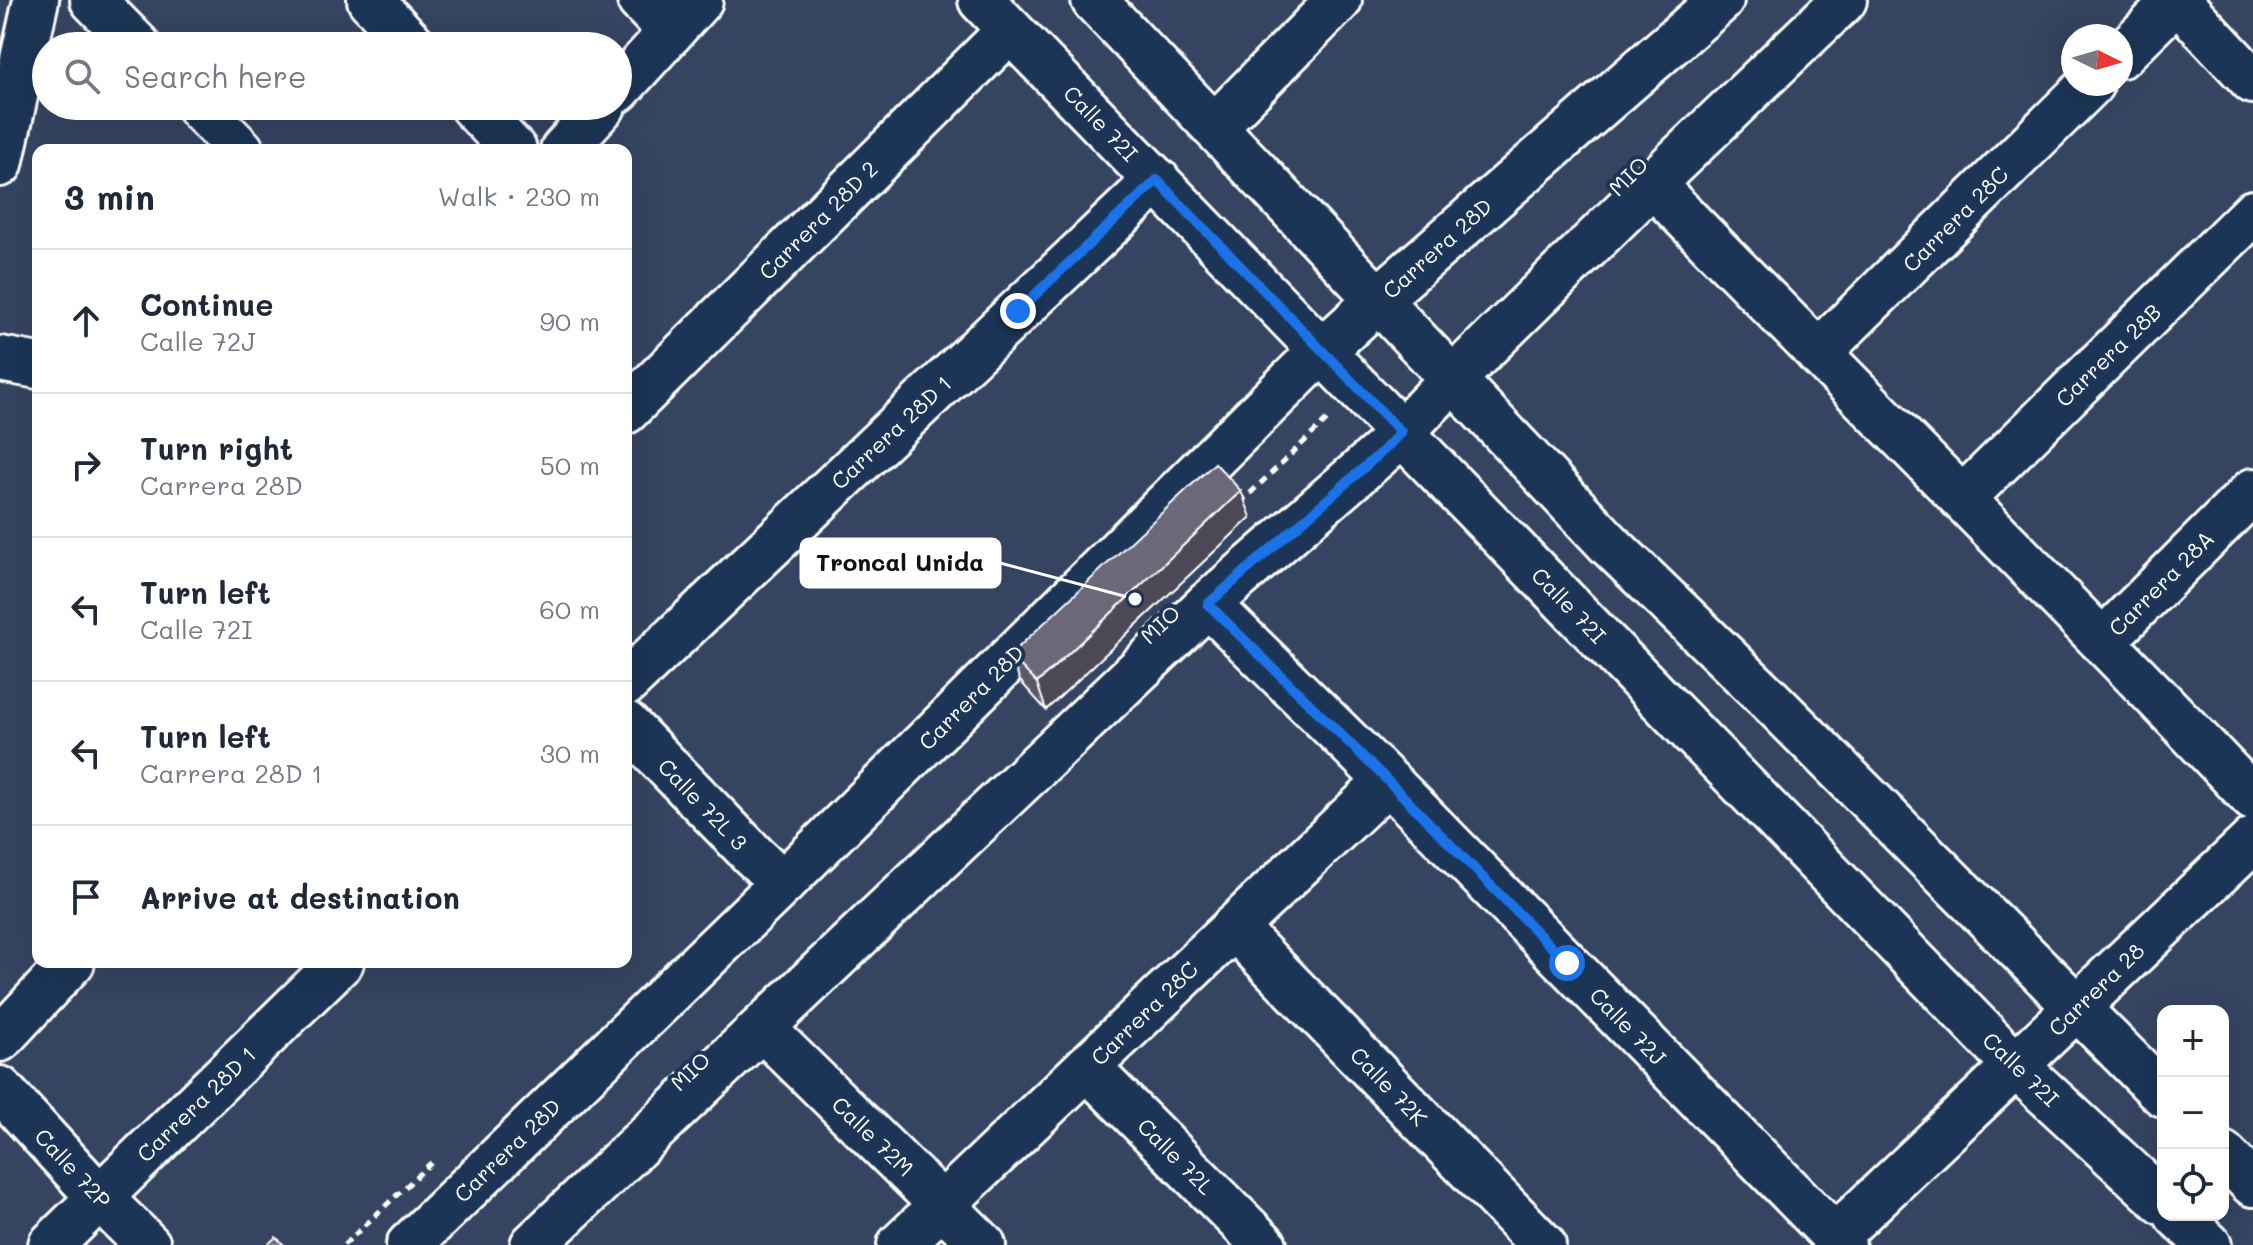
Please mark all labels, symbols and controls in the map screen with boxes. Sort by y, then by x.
north arrow [2061,24,2133,96]
search box [32,32,632,120]
icon: search [60,54,104,98]
text: Search here [124,56,307,96]
street label: Calle 72I [1057,79,1145,167]
street label: MIO [1602,150,1654,202]
street label: Carrera 28D 2 [752,154,884,286]
street label: Carrera 28C [1896,160,2014,278]
text: 3 min [64,174,155,219]
text: Walk · 230 m [438,179,600,213]
street label: Carrera 28D [1376,191,1498,305]
text: Continue [140,284,273,324]
route end [1000,293,1036,329]
street label: Carrera 28B [2049,297,2167,413]
icon: ahead [64,299,108,343]
text: 90 m [540,304,600,338]
text: Calle 72J [140,324,255,358]
street label: Carrera 28D 1 [825,369,957,495]
text: Turn right [140,428,293,468]
icon: right [64,443,108,487]
text: 50 m [540,448,600,482]
text: Carrera 28D [140,468,303,502]
street label: Carrera 28A [2102,524,2220,642]
callout: Troncal Unida [801,539,1000,587]
text: Troncal Unida [816,546,984,577]
street label: Calle 72I [1525,561,1613,649]
text: Turn left [140,572,271,612]
icon: left [64,587,108,631]
text: 60 m [539,592,600,626]
street label: MIO [1134,598,1186,650]
text: Calle 72I [140,612,253,646]
street label: Carrera 28D [912,638,1030,756]
text: Turn left [140,716,271,756]
icon: left [64,731,108,775]
text: 30 m [540,736,600,770]
street label: Calle 72L 3 [652,752,754,856]
text: Carrera 28D 1 [140,756,323,790]
icon: arrive [64,875,108,919]
text: Arrive at destination [140,877,460,917]
street label: Carrera 28 [2042,936,2150,1042]
route start [1549,945,1585,981]
street label: Carrera 28C [1084,955,1204,1071]
street label: Calle 72J [1584,981,1672,1071]
map controls [2157,1005,2229,1221]
button: + [2157,1005,2229,1077]
street label: Calle 72I [1977,1025,2065,1113]
street label: Carrera 28D 1 [130,1040,262,1168]
street label: Calle 72K [1344,1040,1434,1132]
street label: MIO [664,1045,716,1097]
button: − [2157,1077,2229,1149]
street label: Calle 72M [826,1090,920,1182]
street label: Carrera 28D [447,1092,567,1208]
street label: Calle 72L [1131,1111,1221,1201]
street label: Calle 72P [29,1122,117,1214]
button: locate [2157,1149,2229,1221]

